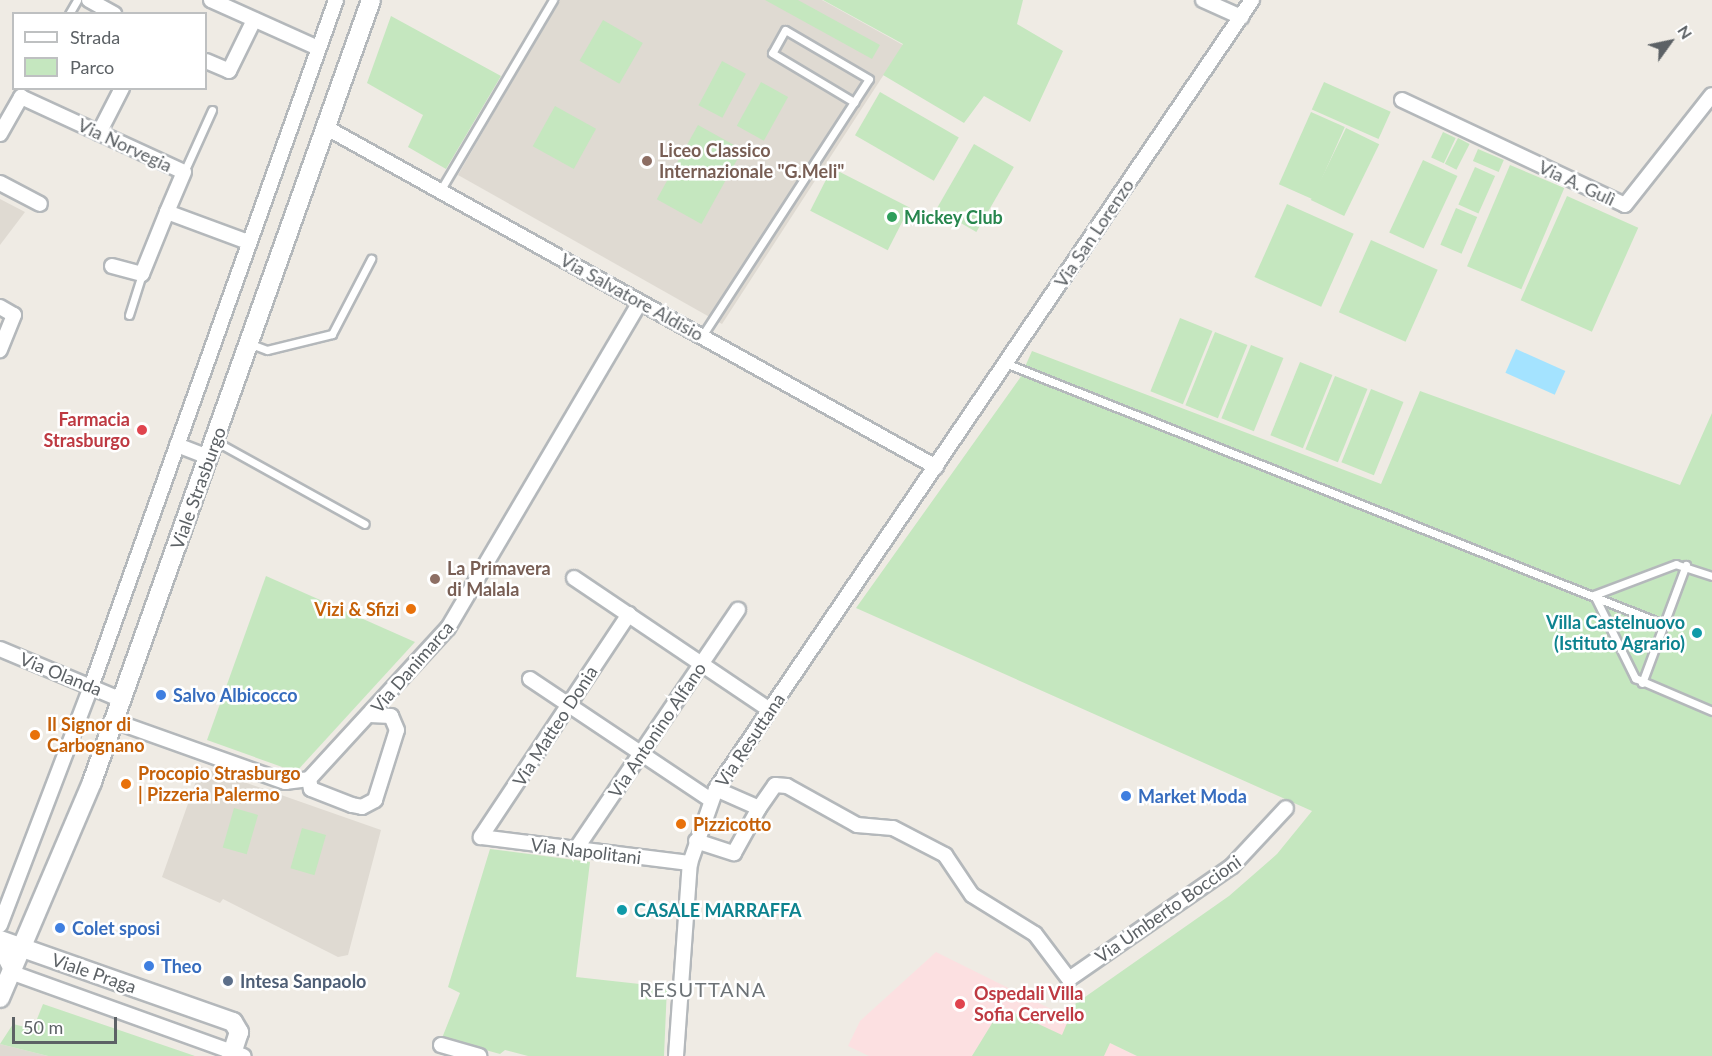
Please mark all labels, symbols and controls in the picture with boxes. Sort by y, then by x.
legend [12,12,207,90]
north arrow [1640,12,1700,72]
text: N [1674,22,1697,42]
text: Strada [70,26,120,48]
text: Parco [70,56,114,78]
street label: Via Norvegia [74,114,176,176]
place label: Liceo Classico Internazionale "G.Meli" [659,140,844,182]
marker: Liceo Classico Internazionale "G.Meli" [640,154,654,168]
street label: Via A. Gulì [1535,156,1619,210]
street label: Via San Lorenzo [1050,175,1138,291]
place label: Mickey Club [904,206,1003,228]
marker: Mickey Club [885,210,899,224]
street label: Via Salvatore Aldisio [556,249,708,345]
place label: Farmacia Strasburgo [44,409,130,452]
marker: Farmacia Strasburgo [135,423,149,437]
street label: Viale Strasburgo [166,424,230,552]
place label: La Primavera di Malala [447,558,551,600]
marker: La Primavera di Malala [428,572,442,586]
place label: Vizi & Sfizi [314,598,399,620]
marker: Vizi & Sfizi [404,602,418,616]
place label: Villa Castelnuovo (Istituto Agrario) [1546,612,1685,654]
street label: Via Danimarca [366,617,458,717]
marker: Villa Castelnuovo (Istituto Agrario) [1690,626,1704,640]
street label: Via Olanda [17,648,105,700]
street label: Via Antonino Alfano [603,658,711,802]
street label: Via Matteo Donia [508,662,602,790]
place label: Salvo Albicocco [173,684,298,706]
marker: Salvo Albicocco [154,688,168,702]
street label: Via Resuttana [711,689,789,791]
place label: Il Signor di Carbognano [47,714,145,756]
marker: Il Signor di Carbognano [28,728,42,742]
place label: Procopio Strasburgo | Pizzeria Palermo [138,763,301,806]
marker: Procopio Strasburgo | Pizzeria Palermo [119,777,133,791]
place label: Market Moda [1138,785,1247,807]
marker: Market Moda [1119,789,1133,803]
place label: Pizzicotto [693,813,771,835]
marker: Pizzicotto [674,817,688,831]
street label: Via Napolitani [530,834,642,868]
street label: Via Umberto Boccioni [1091,851,1245,967]
place label: CASALE MARRAFFA [634,899,802,921]
marker: CASALE MARRAFFA [615,903,629,917]
place label: Colet sposi [72,917,160,939]
marker: Colet sposi [53,921,67,935]
street label: Viale Praga [49,948,139,998]
place label: Theo [161,955,202,977]
marker: Theo [142,959,156,973]
place label: Intesa Sanpaolo [240,970,366,992]
marker: Intesa Sanpaolo [221,974,235,988]
district label: RESUTTANA [639,977,767,1001]
place label: Ospedali Villa Sofia Cervello [974,983,1084,1026]
marker: Ospedali Villa Sofia Cervello [951,995,969,1013]
scale bar [15,1005,120,1043]
text: 50 m [23,1016,63,1038]

